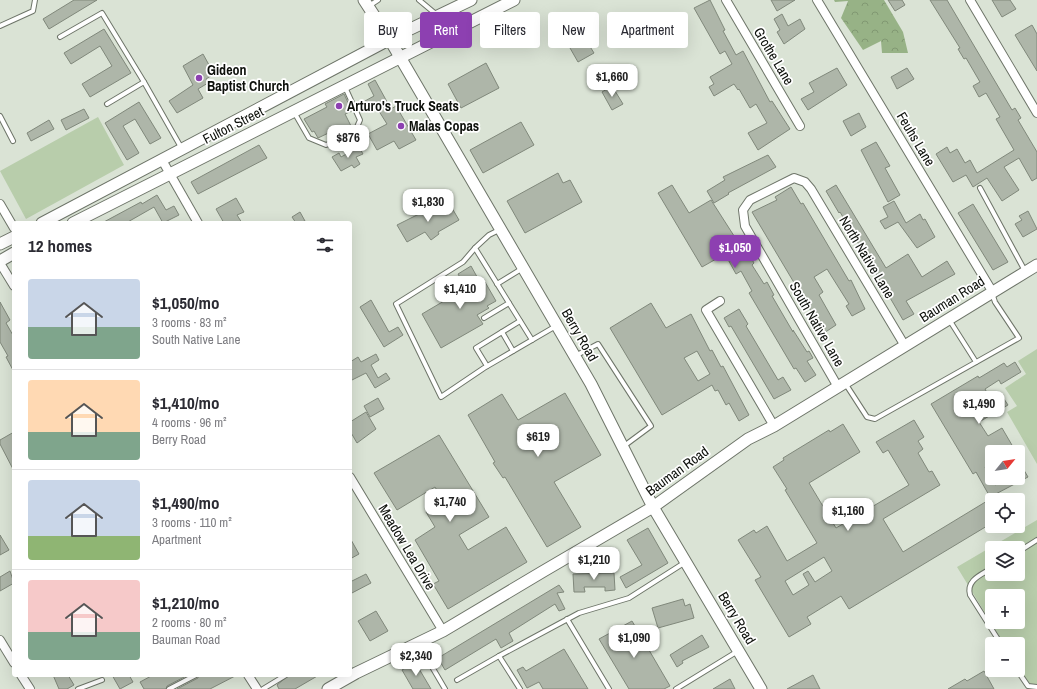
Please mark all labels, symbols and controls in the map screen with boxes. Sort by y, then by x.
chip: Buy [364,12,412,48]
chip: Rent [420,12,472,48]
chip: Filters [480,12,540,48]
chip: New [548,12,599,48]
chip: Apartment [607,12,688,48]
street label: Grothe Lane [750,24,798,88]
place label: Gideon Baptist Church [207,61,289,95]
pin: $1,660 [579,64,645,98]
text: $1,660 [596,68,628,85]
marker: Gideon Baptist Church [194,73,204,83]
place label: Arturo's Truck Seats [347,97,459,115]
marker: Arturo's Truck Seats [334,101,344,111]
street label: Fulton Street [200,102,266,148]
street label: Feuhs Lane [893,109,939,169]
place label: Malas Copas [409,117,479,135]
marker: Malas Copas [396,121,406,131]
pin: $876 [324,125,372,159]
text: $876 [336,129,360,146]
pin: $1,830 [395,189,461,223]
text: $1,830 [412,193,444,210]
street label: North Native Lane [835,212,899,302]
text: 12 homes [28,234,92,257]
icon: filters [314,234,336,256]
pin: $1,050 [702,235,768,269]
text: $1,050 [719,239,751,256]
street label: Bauman Road [916,272,988,326]
pin: $1,410 [427,276,493,310]
street label: South Native Lane [785,278,849,370]
text: $1,410 [444,280,476,297]
text: $1,050/mo [152,291,219,314]
icon: home [60,295,108,343]
street label: Berry Road [558,305,602,365]
text: 3 rooms · 83 m² [152,314,227,331]
text: South Native Lane [152,331,240,348]
text: $1,410/mo [152,391,219,414]
pin: $1,490 [946,391,1012,425]
text: $1,490 [963,395,995,412]
icon: home [60,396,108,444]
text: 4 rooms · 96 m² [152,414,227,431]
pin: $619 [514,424,562,458]
text: $619 [526,428,550,445]
text: Berry Road [152,431,206,448]
street label: Bauman Road [642,442,712,500]
north arrow [985,445,1025,485]
map controls [985,445,1025,677]
pin: $1,740 [417,489,483,523]
text: $1,490/mo [152,491,219,514]
text: $1,740 [434,493,466,510]
button: locate [985,493,1025,533]
icon: home [60,496,108,544]
pin: $1,160 [815,498,881,532]
street label: Meadow Lea Drive [374,501,440,593]
text: $1,160 [832,502,864,519]
text: 3 rooms · 110 m² [152,514,232,531]
text: Apartment [152,531,201,548]
button: layers [985,541,1025,581]
pin: $1,210 [561,547,627,581]
text: $1,210 [578,551,610,568]
street label: Berry Road [714,588,760,648]
button: + [985,589,1025,629]
text: $1,210/mo [152,591,219,614]
icon: home [60,596,108,644]
text: 2 rooms · 80 m² [152,614,227,631]
pin: $1,090 [601,625,667,659]
text: $1,090 [618,629,650,646]
text: Bauman Road [152,631,220,648]
button: − [985,637,1025,677]
pin: $2,340 [383,643,449,677]
text: $2,340 [400,647,432,664]

